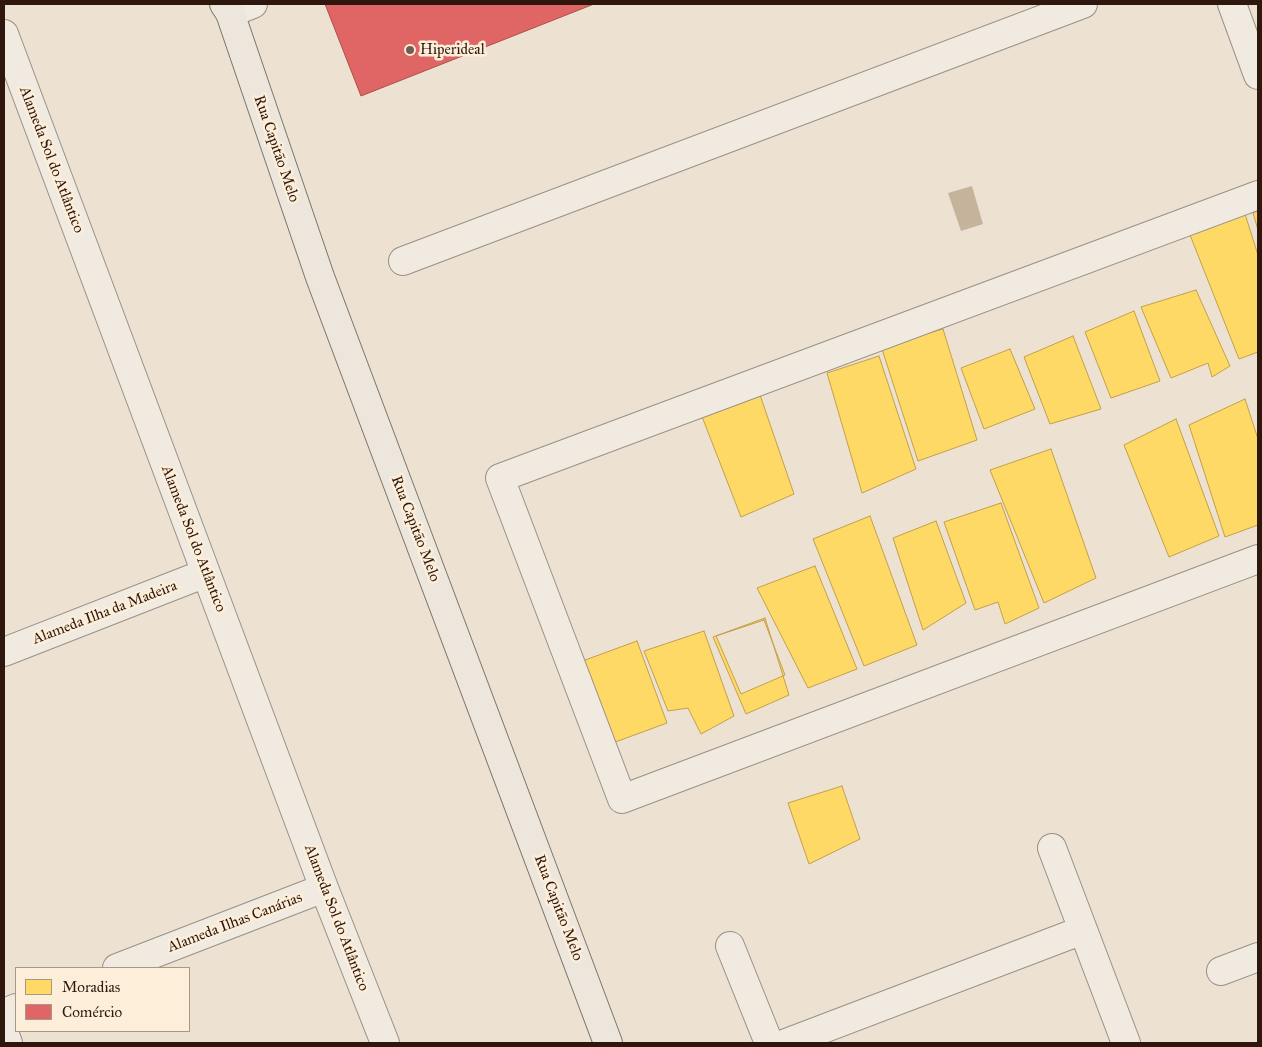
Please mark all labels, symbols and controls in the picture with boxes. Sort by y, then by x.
place label: Hiperideal [420,41,485,59]
marker: Hiperideal [404,44,416,56]
street label: Alameda Sol do Atlântico [15,84,87,236]
street label: Rua Capitão Melo [249,93,303,205]
street label: Alameda Sol do Atlântico [157,463,229,615]
street label: Rua Capitão Melo [387,474,443,584]
street label: Alameda Ilha da Madeira [30,577,180,649]
street label: Alameda Sol do Atlântico [300,842,372,994]
street label: Rua Capitão Melo [530,853,586,963]
street label: Alameda Ilhas Canárias [165,889,305,957]
legend [15,967,190,1032]
text: Moradias [62,978,120,996]
text: Comércio [62,1003,122,1021]

